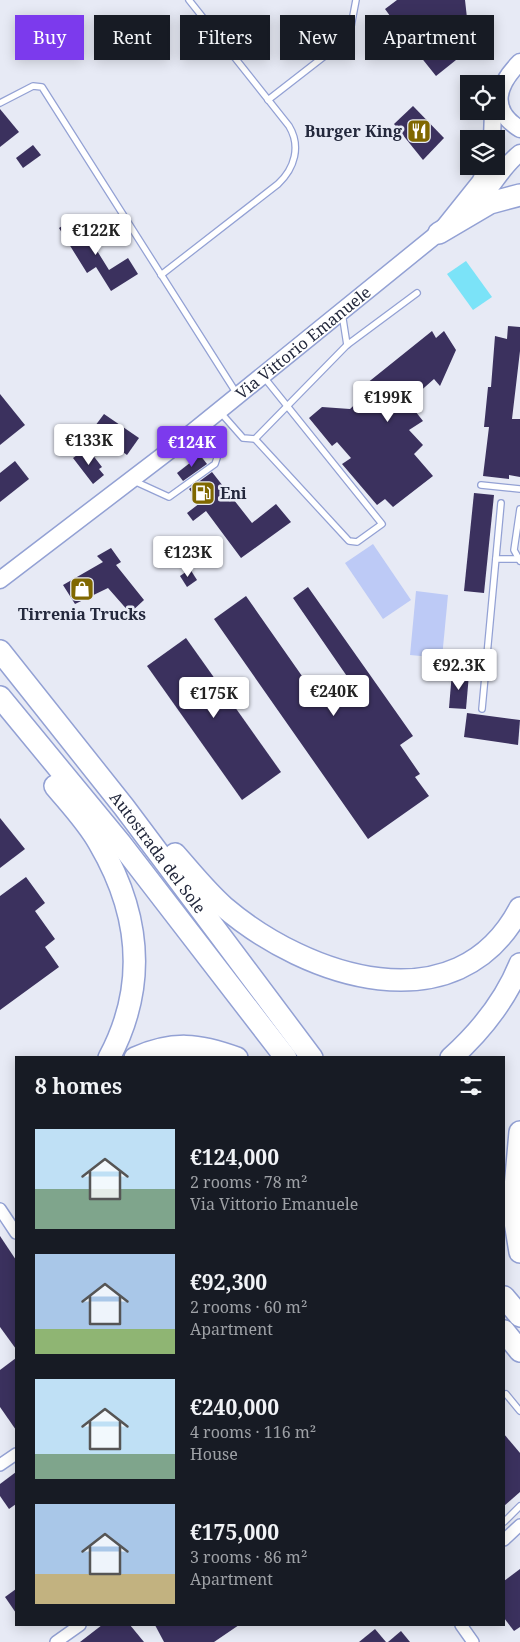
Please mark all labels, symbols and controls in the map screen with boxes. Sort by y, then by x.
chip: Buy [15,15,84,60]
chip: Rent [94,15,170,60]
chip: Filters [180,15,270,60]
chip: New [280,15,355,60]
chip: Apartment [365,15,494,60]
map controls [460,75,505,175]
button: locate [460,75,505,120]
restaurant icon: Burger King [406,118,432,144]
place label: Burger King [305,120,402,142]
button: layers [460,130,505,175]
pin: €122K [61,214,131,256]
text: €122K [72,219,120,241]
street label: Via Vittorio Emanuele [231,281,375,404]
pin: €199K [353,380,423,423]
text: €199K [364,386,412,408]
pin: €133K [54,424,124,466]
pin: €124K [157,426,227,468]
text: €133K [65,429,113,451]
text: €124K [168,431,216,453]
fuel station icon: Eni [190,480,216,506]
place label: Eni [220,482,247,504]
pin: €123K [153,536,223,578]
text: €123K [164,541,212,563]
shop icon: Tirrenia Trucks [69,576,95,602]
place label: Tirrenia Trucks [18,603,146,625]
pin: €92.3K [418,648,500,691]
text: €92.3K [433,654,485,676]
pin: €240K [299,674,369,717]
pin: €175K [179,676,249,719]
text: €240K [310,680,358,702]
text: €175K [190,682,238,704]
street label: Autostrada del Sole [105,787,211,918]
text: 8 homes [35,1072,122,1100]
icon: filters [457,1072,485,1100]
text: €124,000 [190,1143,279,1171]
icon: home [75,1149,135,1209]
text: 2 rooms · 78 m² [190,1171,307,1193]
text: Via Vittorio Emanuele [190,1193,358,1215]
text: €92,300 [190,1268,267,1296]
icon: home [75,1274,135,1334]
text: 2 rooms · 60 m² [190,1296,307,1318]
text: Apartment [190,1318,273,1340]
text: €240,000 [190,1393,279,1421]
icon: home [75,1399,135,1459]
text: 4 rooms · 116 m² [190,1421,316,1443]
text: House [190,1443,238,1465]
text: €175,000 [190,1518,279,1546]
icon: home [75,1524,135,1584]
text: 3 rooms · 86 m² [190,1546,307,1568]
text: Apartment [190,1568,273,1590]

